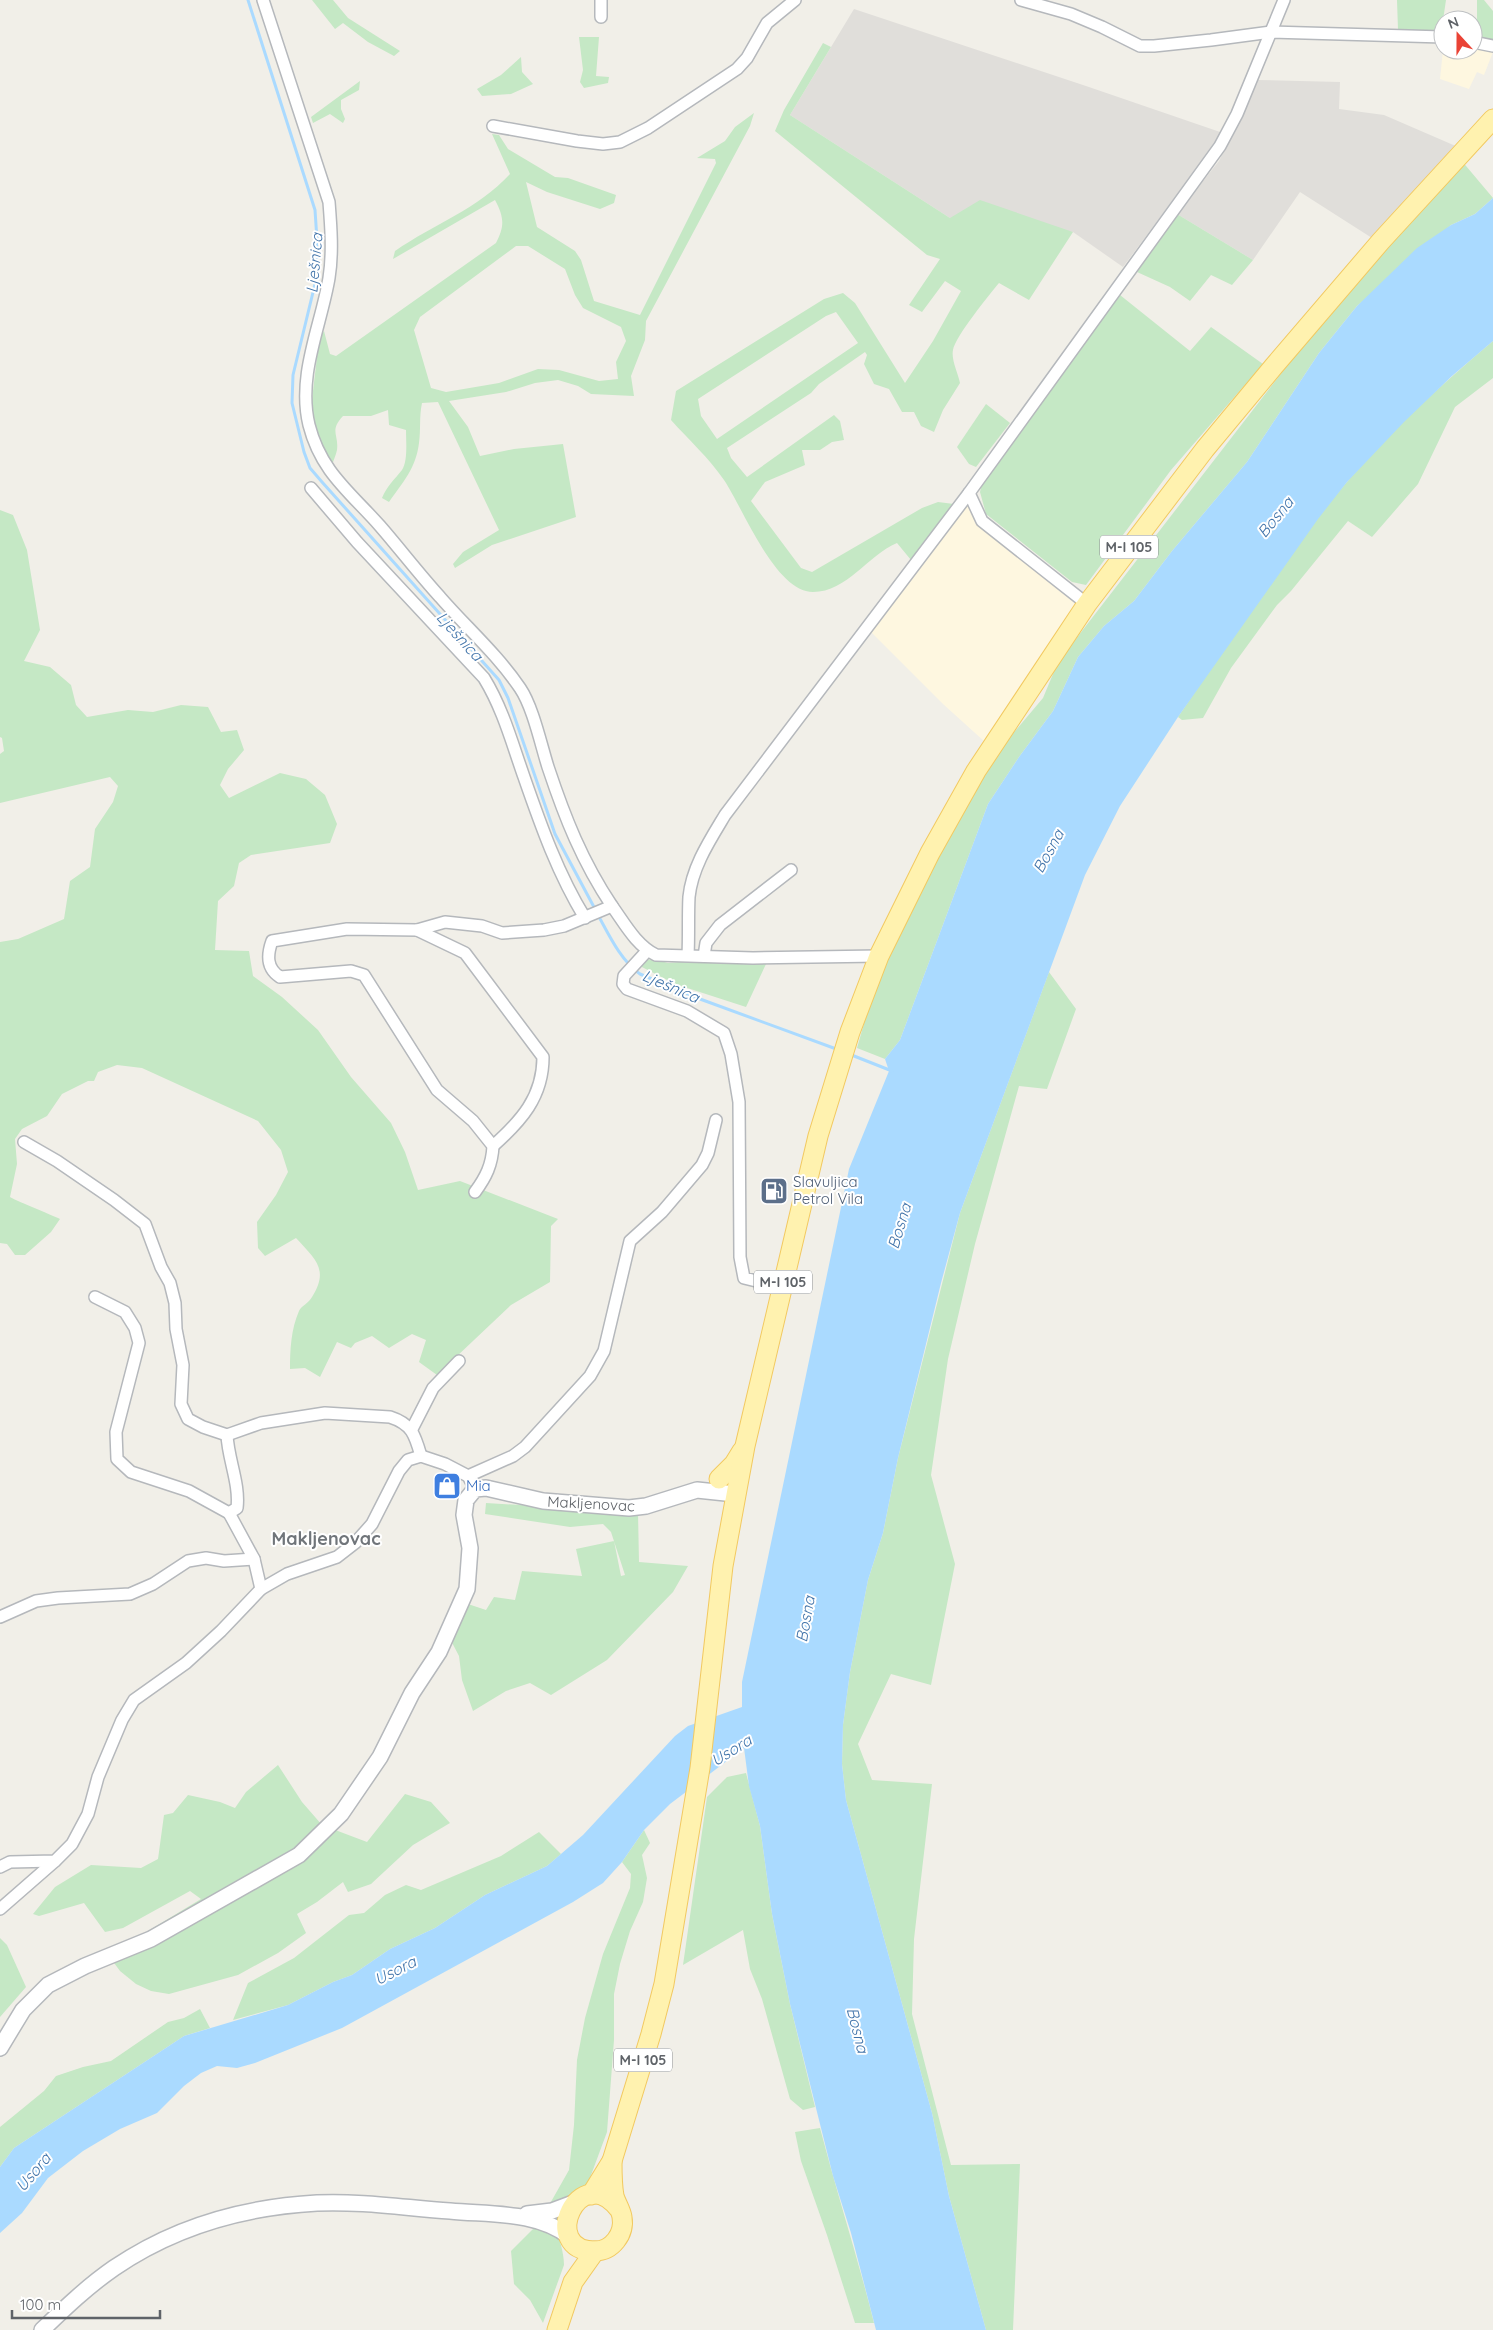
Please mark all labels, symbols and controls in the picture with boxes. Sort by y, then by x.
north arrow [1433,10,1483,60]
text: N [1445,13,1461,33]
water label: Lješnica [301,231,327,294]
water label: Bosna [1253,492,1298,541]
road number: M-I 105 [1100,536,1158,558]
water label: Lješnica [432,607,488,666]
water label: Bosna [1028,825,1069,876]
water label: Lješnica [639,965,704,1007]
place label: Slavuljica Petrol Vila [793,1172,863,1208]
fuel station icon: Slavuljica Petrol Vila [759,1176,789,1206]
water label: Bosna [883,1200,916,1251]
road number: M-I 105 [754,1270,812,1294]
shop icon: Mia [432,1471,462,1501]
place label: Mia [466,1476,491,1495]
street label: Makljenovac [547,1492,636,1515]
district label: Makljenovac [272,1527,381,1550]
water label: Bosna [791,1593,819,1644]
water label: Usora [707,1729,756,1770]
water label: Usora [371,1950,420,1989]
water label: Bosna [843,2005,874,2056]
road number: M-I 105 [614,2048,672,2072]
water label: Usora [11,2148,56,2195]
scale bar [12,2288,160,2320]
text: 100 m [20,2295,61,2314]

